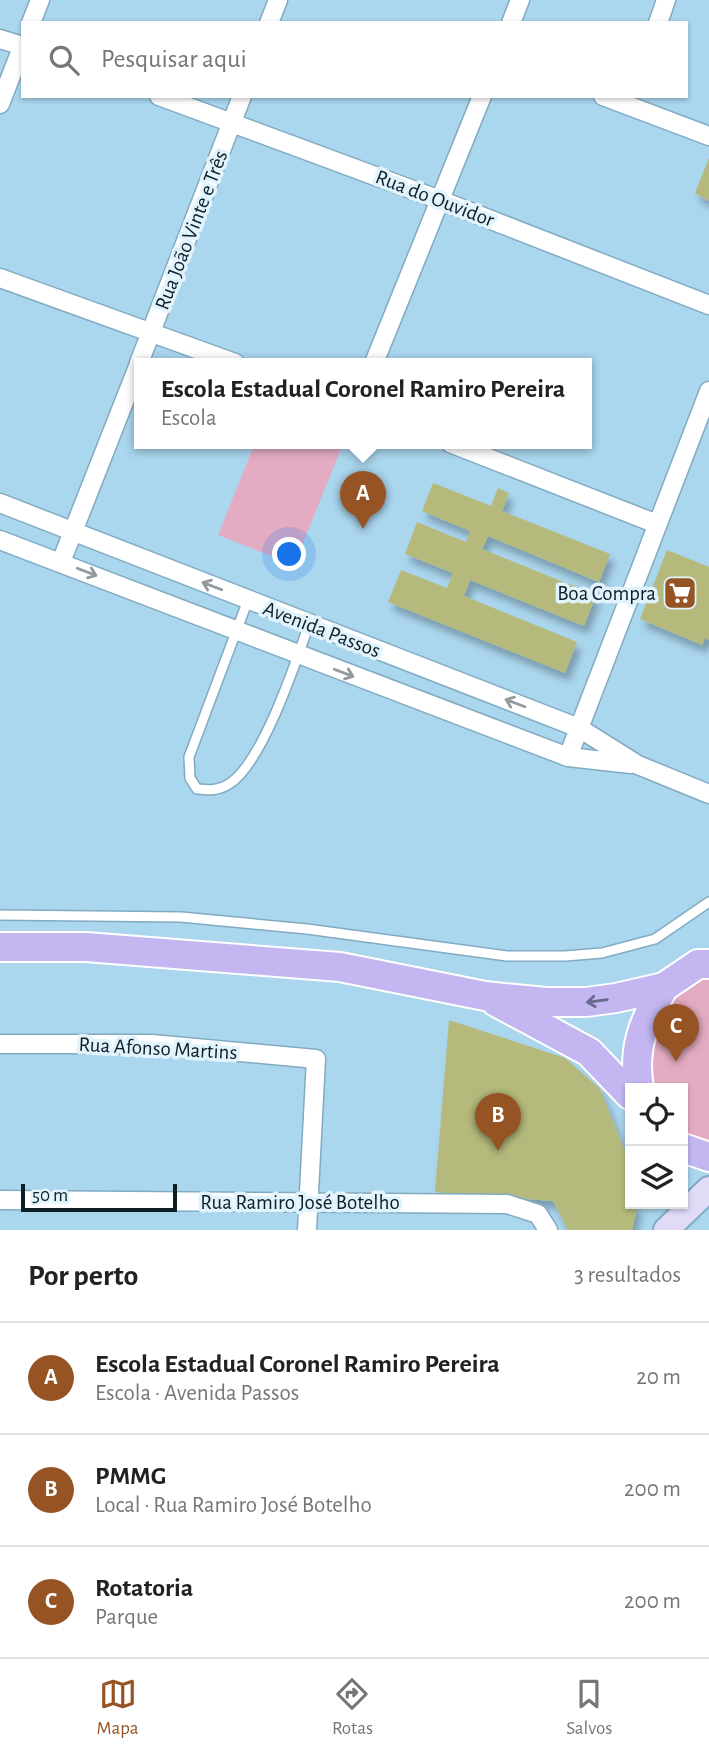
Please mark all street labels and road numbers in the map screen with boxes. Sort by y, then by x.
street label: Rua João Vinte e Três [151,148,231,313]
street label: Rua do Ouvidor [373,166,497,231]
street label: Avenida Passos [260,598,383,661]
street label: Rua Afonso Martins [78,1034,238,1063]
street label: Rua Ramiro José Botelho [200,1192,400,1213]

